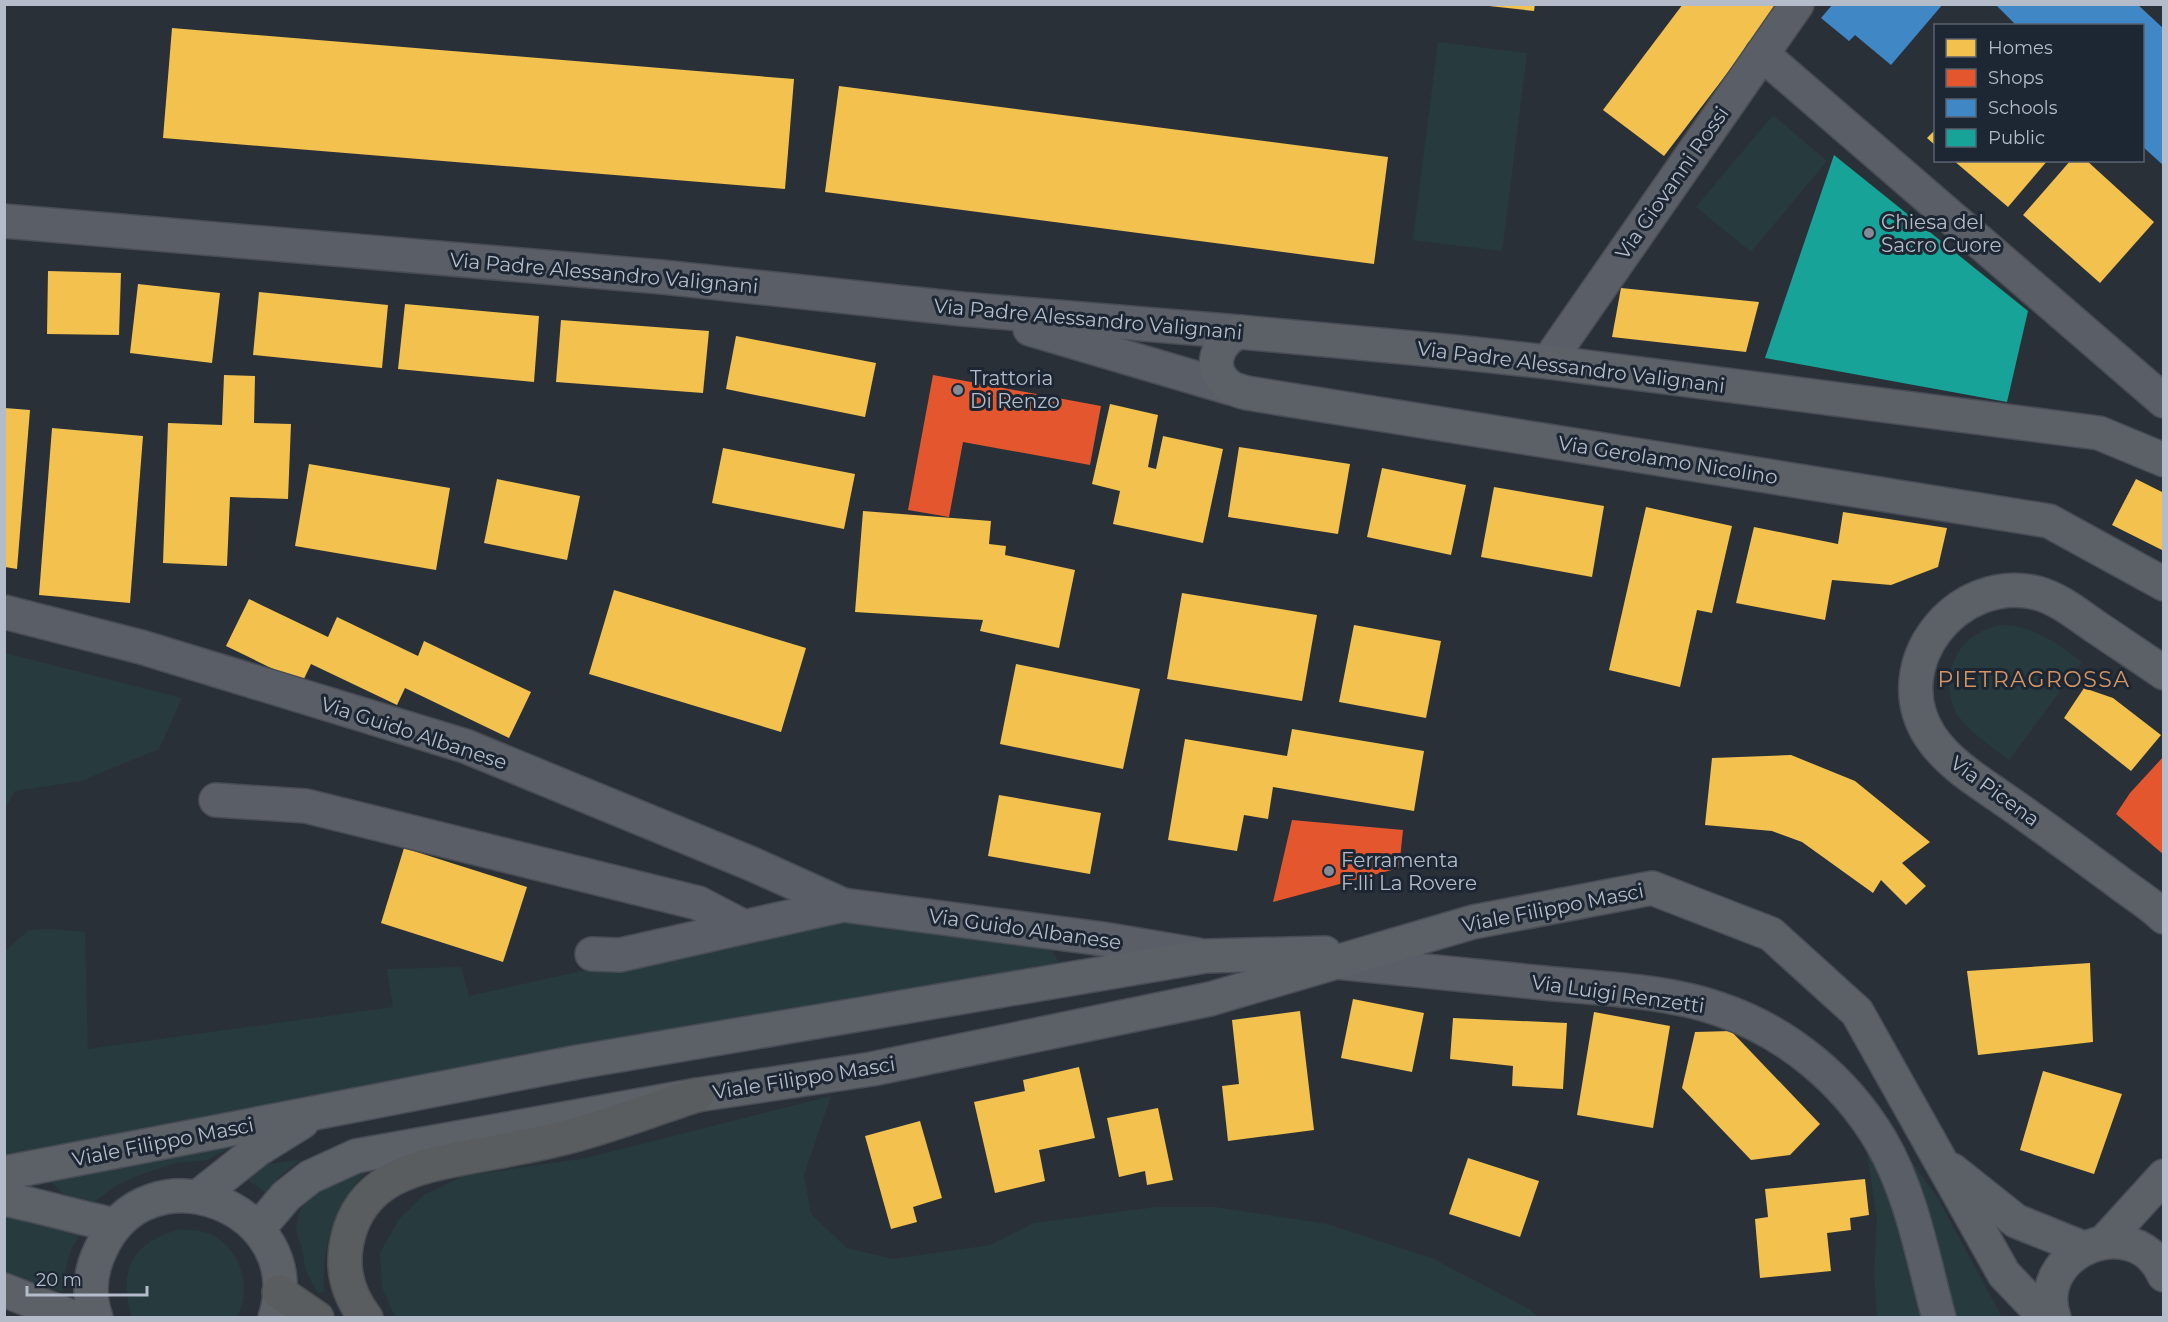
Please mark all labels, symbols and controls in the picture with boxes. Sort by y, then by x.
legend [1934,24,2144,162]
text: Homes [1988,37,2053,59]
text: Shops [1988,67,2044,89]
text: Schools [1988,97,2058,119]
street label: Via Giovanni Rossi [1610,102,1734,264]
text: Public [1988,127,2045,149]
place label: Chiesa del Sacro Cuore [1881,210,2002,257]
marker: Chiesa del Sacro Cuore [1862,226,1876,240]
street label: Via Padre Alessandro Valignani [449,248,759,298]
street label: Via Padre Alessandro Valignani [933,294,1243,344]
street label: Via Padre Alessandro Valignani [1416,336,1726,398]
place label: Trattoria Di Renzo [970,366,1060,413]
marker: Trattoria Di Renzo [951,383,965,397]
street label: Via Gerolamo Nicolino [1556,431,1780,489]
district label: PIETRAGROSSA [1937,666,2131,693]
street label: Via Guido Albanese [318,692,510,774]
street label: Via Picena [1946,751,2044,831]
place label: Ferramenta F.lli La Rovere [1341,848,1477,895]
marker: Ferramenta F.lli La Rovere [1322,864,1336,878]
street label: Viale Filippo Masci [1460,879,1646,937]
street label: Via Guido Albanese [927,904,1123,954]
street label: Via Luigi Renzetti [1530,970,1706,1018]
street label: Viale Filippo Masci [711,1052,897,1104]
street label: Viale Filippo Masci [70,1113,256,1171]
scale bar [27,1259,147,1297]
text: 20 m [36,1269,82,1291]

